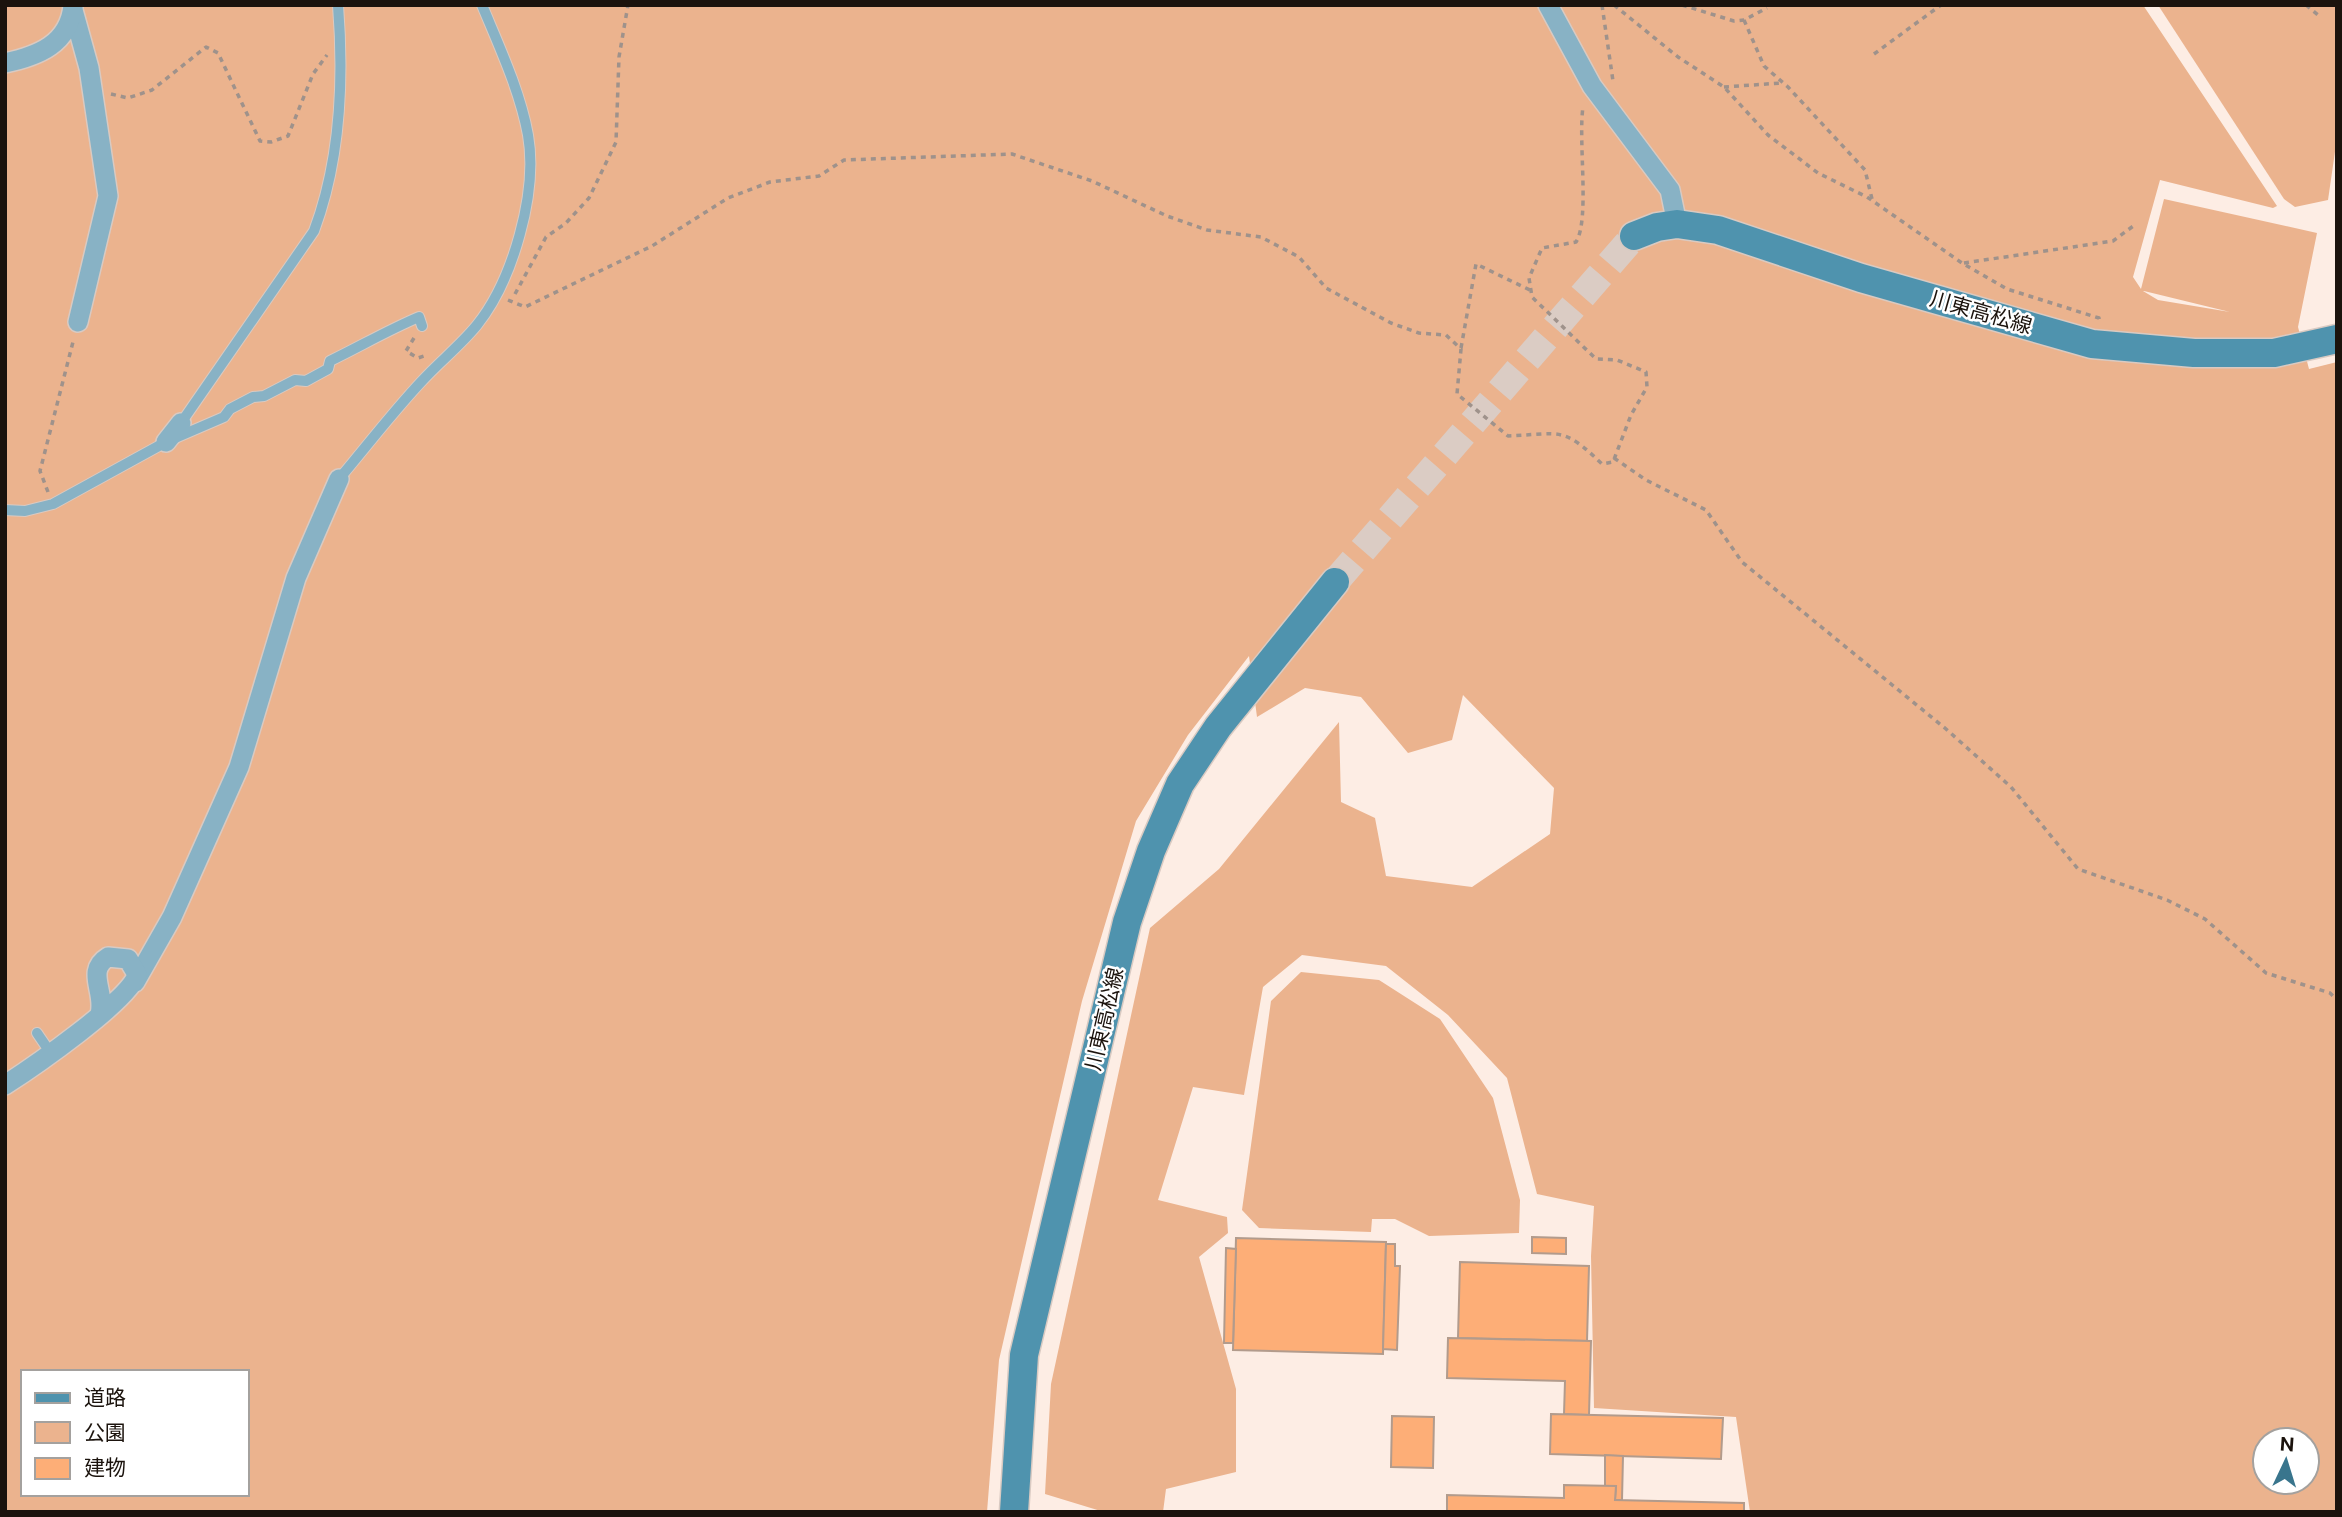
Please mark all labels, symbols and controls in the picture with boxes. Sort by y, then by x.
street label: 川東高松線 [1927,286,2035,338]
street label: 川東高松線 [1080,965,1128,1073]
legend [21,1370,248,1496]
text: 道路 [84,1385,126,1410]
text: 公園 [84,1420,126,1445]
north arrow [2251,1426,2321,1496]
text: N [2279,1433,2295,1456]
text: 建物 [84,1455,126,1480]

